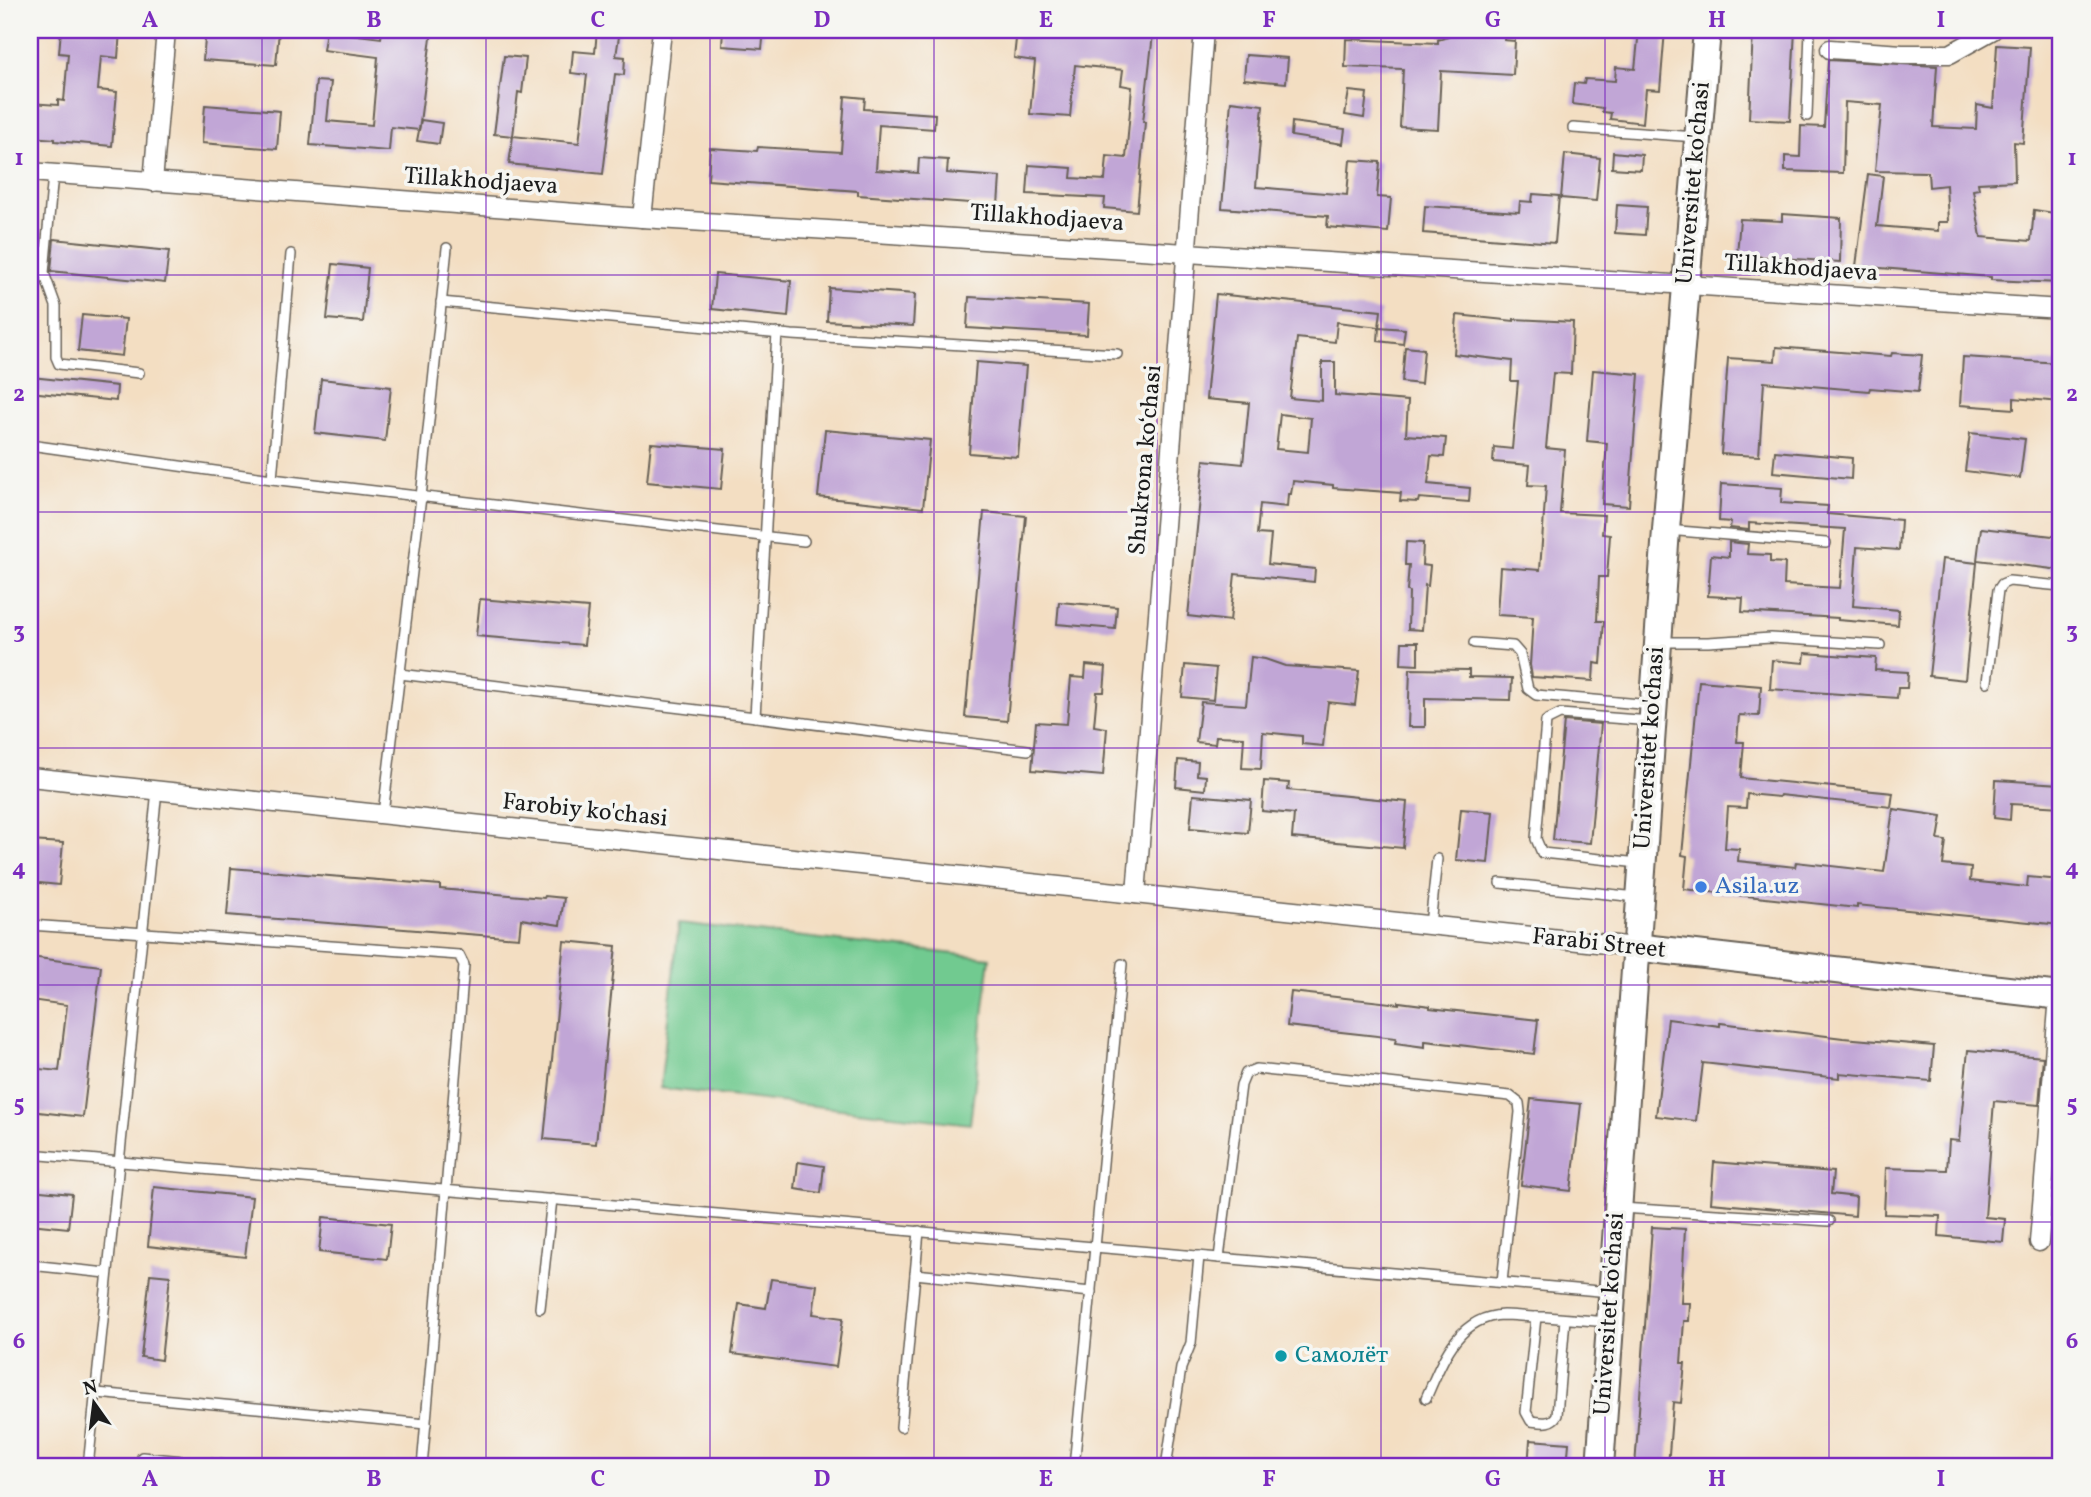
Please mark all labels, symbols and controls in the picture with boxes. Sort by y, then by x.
text: A [142,5,158,37]
text: B [366,5,382,37]
text: C [591,5,605,37]
text: D [814,5,831,37]
text: E [1039,5,1053,37]
text: F [1262,5,1276,37]
text: G [1485,5,1501,37]
text: H [1708,5,1726,37]
text: I [1937,5,1945,37]
street label: Universitet ko'chasi [1668,80,1720,286]
text: 1 [14,143,24,175]
text: 1 [2067,143,2077,175]
street label: Tillakhodjaeva [403,160,559,204]
street label: Tillakhodjaeva [969,197,1125,241]
street label: Tillakhodjaeva [1723,247,1879,291]
street label: Shukrona koʻchasi [1121,363,1171,557]
text: 2 [13,379,25,411]
text: 2 [2066,379,2078,411]
text: 3 [13,616,25,648]
text: 3 [2066,616,2078,648]
street label: Universitet ko'chasi [1626,645,1674,851]
street label: Farobiy ko'chasi [501,785,669,837]
text: 4 [12,853,26,885]
text: 4 [2065,853,2079,885]
place label: Asila.uz [1715,870,1799,904]
marker: Asila.uz [1693,879,1709,895]
street label: Farabi Street [1530,920,1668,968]
text: 5 [13,1089,25,1121]
text: 5 [2066,1089,2078,1121]
street label: Universitet ko'chasi [1586,1211,1634,1417]
text: 6 [13,1326,25,1358]
text: 6 [2066,1326,2078,1358]
place label: Самолёт [1295,1339,1388,1373]
marker: Самолёт [1273,1348,1289,1364]
north arrow [60,1368,130,1438]
text: N [81,1374,100,1403]
text: A [142,1464,158,1496]
text: B [366,1464,382,1496]
text: C [591,1464,605,1496]
text: D [814,1464,831,1496]
text: E [1039,1464,1053,1496]
text: F [1262,1464,1276,1496]
text: G [1485,1464,1501,1496]
text: H [1708,1464,1726,1496]
text: I [1937,1464,1945,1496]

